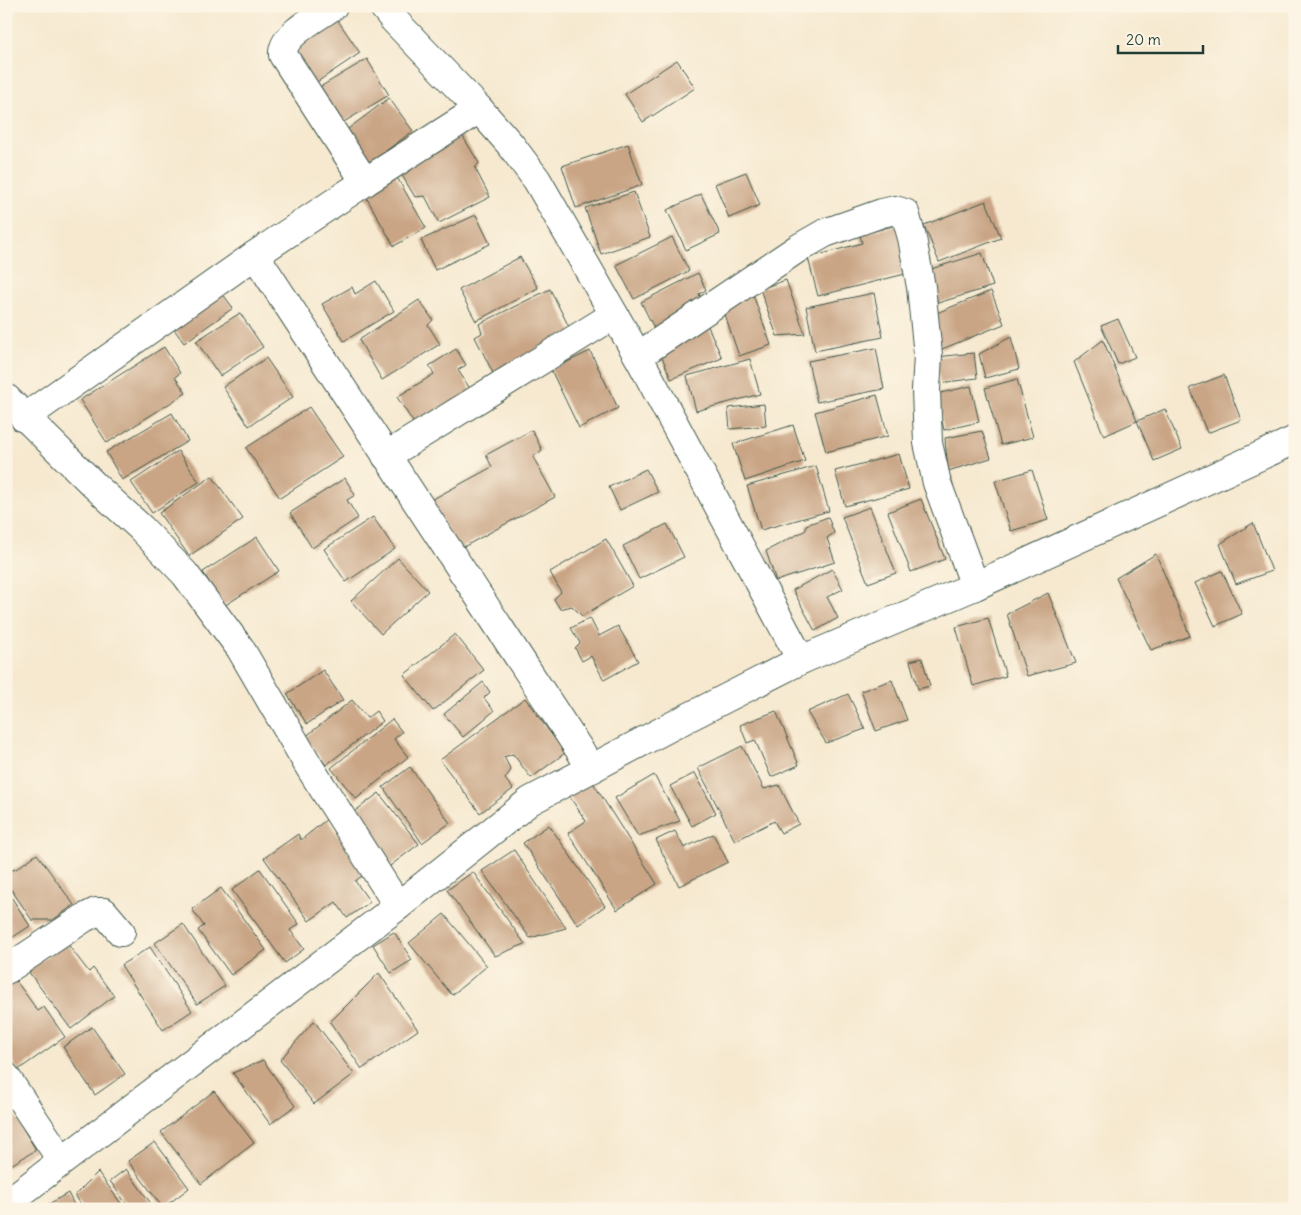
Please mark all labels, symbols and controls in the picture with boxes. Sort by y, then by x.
scale bar [1118,22,1204,54]
text: 20 m [1126,30,1161,49]

